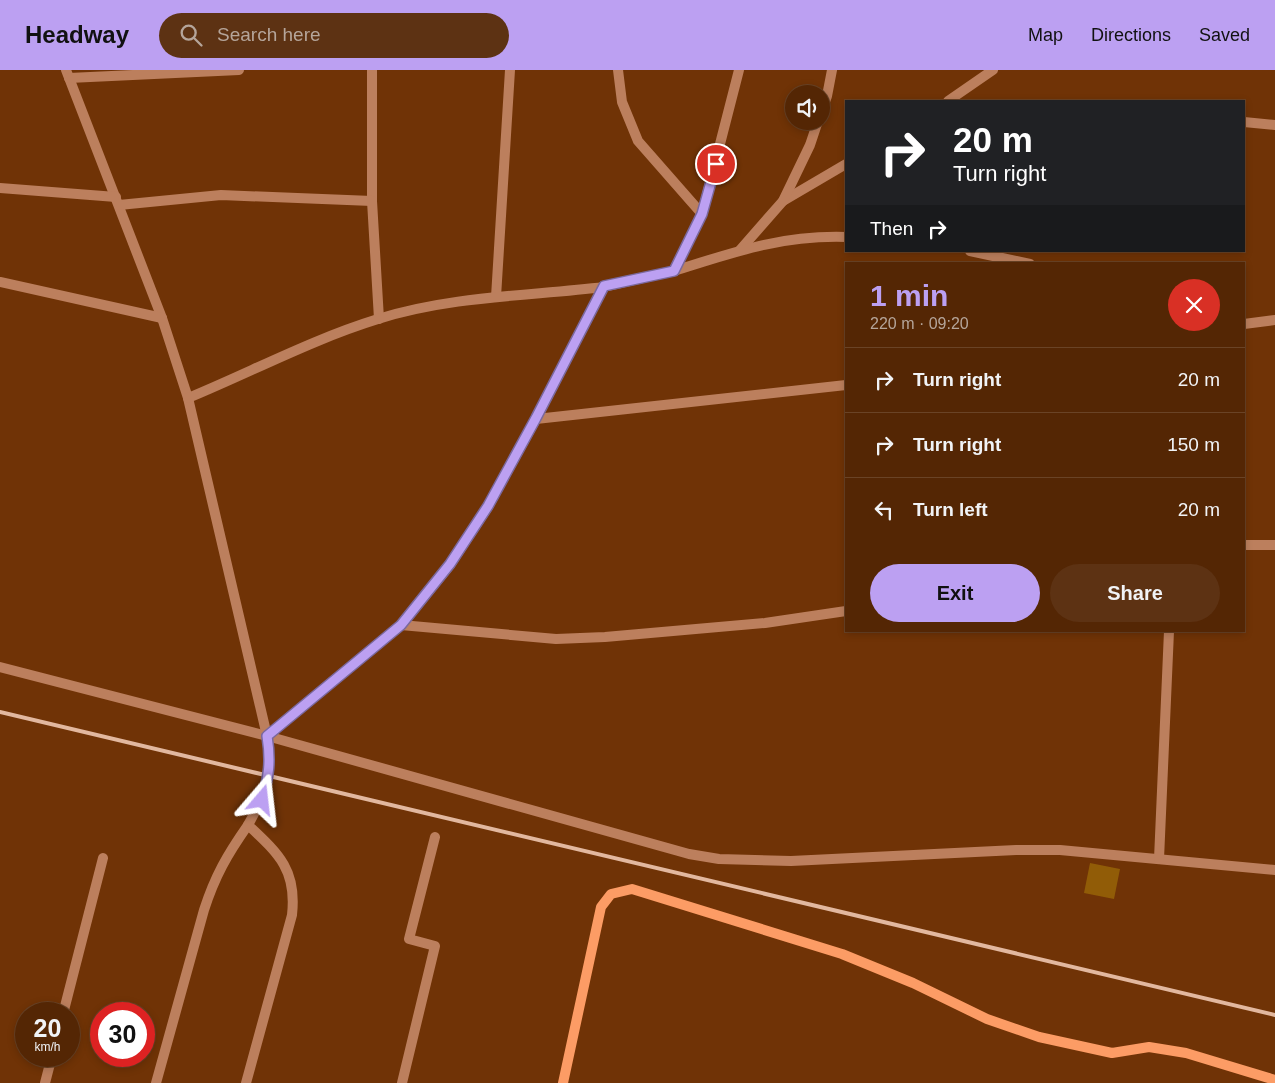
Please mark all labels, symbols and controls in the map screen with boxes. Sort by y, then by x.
search box [159,13,509,58]
text: Headway [25,21,129,48]
icon: search [177,21,205,49]
text: Search here [217,24,321,45]
text: Map [1028,25,1063,45]
text: Directions [1091,25,1171,45]
text: Saved [1199,25,1250,45]
map controls [785,85,830,130]
button: sound [785,85,830,130]
icon: right [870,120,935,185]
text: 20 m [953,120,1033,159]
pin [695,143,737,185]
icon: arrive [702,150,730,178]
text: Turn right [953,161,1046,186]
icon: right [923,215,951,243]
text: Then [870,218,913,239]
text: 1 min [870,279,948,312]
button: close [1168,279,1220,331]
text: 220 m · 09:20 [870,315,969,332]
icon: right [870,366,898,394]
text: Turn right [913,369,1001,390]
text: 20 m [1178,369,1220,390]
icon: right [870,431,898,459]
text: Turn right [913,434,1001,455]
text: 150 m [1167,434,1220,455]
icon: left [870,496,898,524]
text: Turn left [913,499,988,520]
text: 20 m [1178,499,1220,520]
button: Exit [870,564,1040,622]
button: Share [1050,564,1220,622]
position arrow [235,773,287,825]
speed limit sign: 30 [90,1002,155,1067]
text: 20 [34,1014,61,1042]
text: km/h [34,1040,61,1054]

